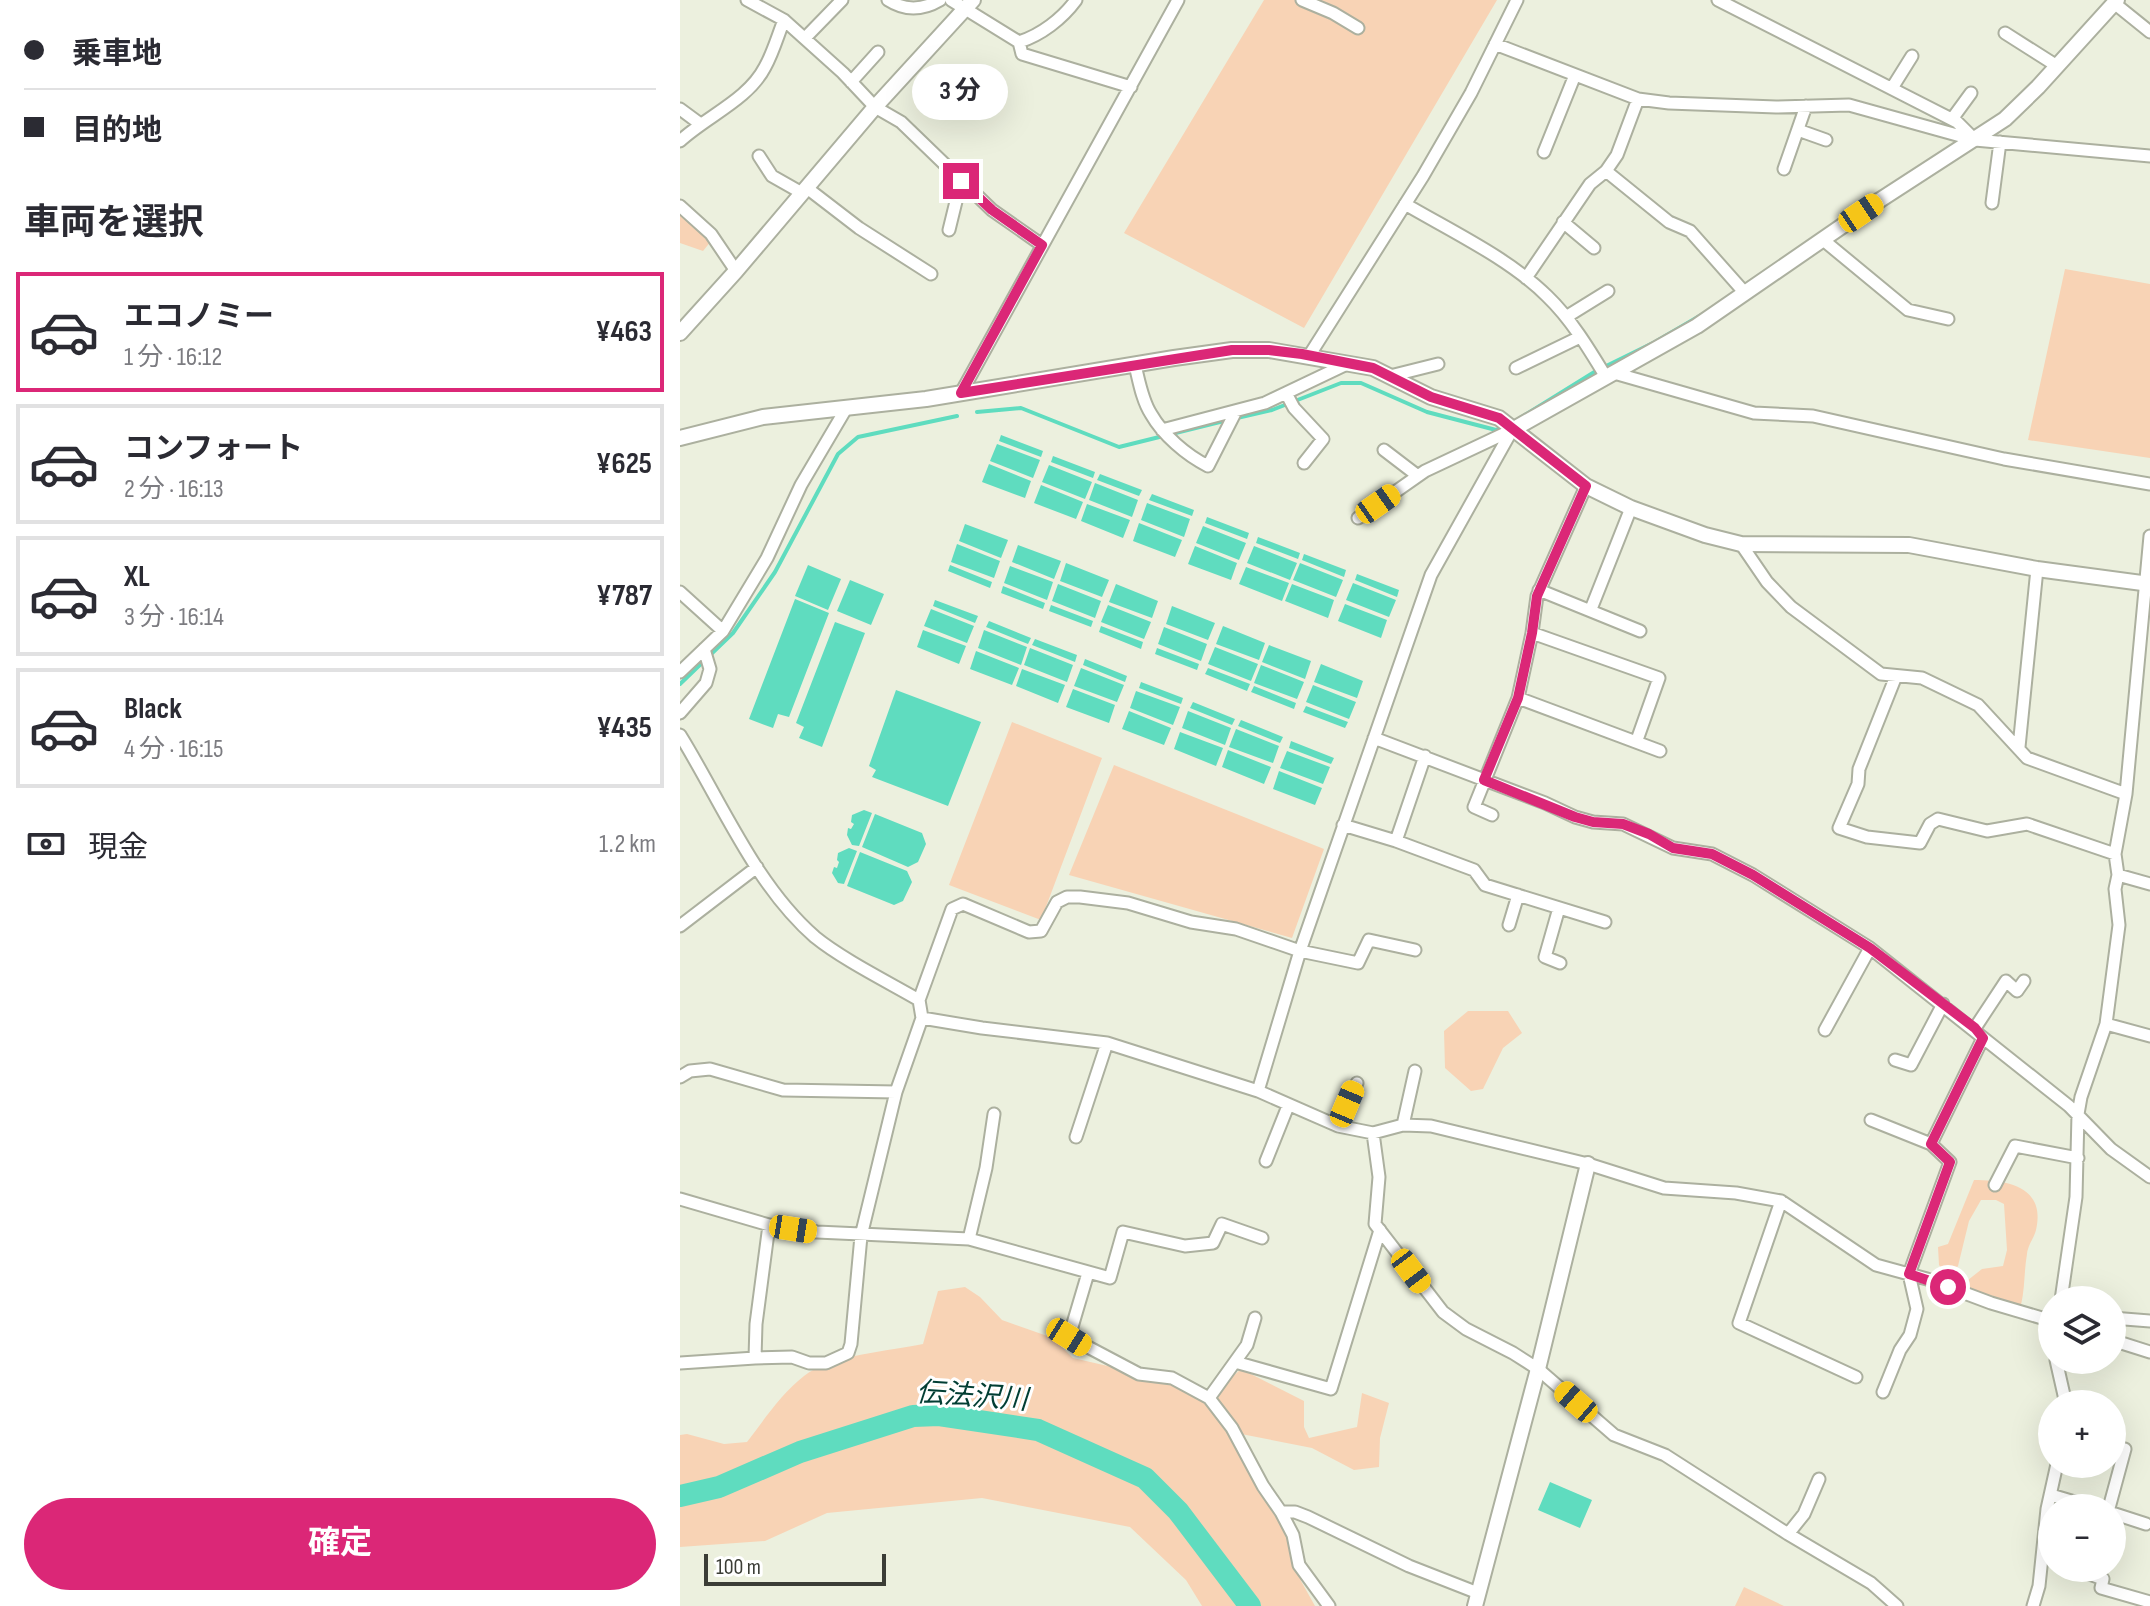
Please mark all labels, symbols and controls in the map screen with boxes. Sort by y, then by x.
text: 乗車地 [72,36,162,72]
callout: 3 分 [913,65,1009,121]
text: 3 分 [939,76,981,107]
text: 目的地 [72,113,162,149]
route end [943,163,979,199]
car [1834,190,1888,236]
text: 車両を選択 [24,202,204,245]
icon: car [28,296,100,368]
text: エコノミー [124,299,274,335]
text: ¥463 [596,314,652,350]
text: 1 分 · 16:12 [124,342,222,373]
icon: car [28,428,100,500]
text: コンフォート [124,431,303,467]
text: ¥625 [596,446,652,482]
text: 2 分 · 16:13 [124,474,224,505]
car [1351,480,1405,528]
text: XL [124,559,150,595]
icon: car [28,560,100,632]
text: ¥787 [596,578,652,614]
text: 3 分 · 16:14 [124,602,224,633]
text: Black [124,691,182,727]
icon: car [28,692,100,764]
text: ¥435 [596,710,652,746]
text: 4 分 · 16:15 [124,734,223,765]
icon: cash [24,822,68,866]
text: 1.2 km [599,829,656,860]
text: 現金 [88,830,148,866]
car [1327,1077,1367,1131]
car [767,1213,819,1245]
car [1387,1245,1435,1297]
route start [1930,1269,1966,1305]
map controls [2038,1286,2126,1582]
button: layers [2038,1286,2126,1374]
car [1042,1314,1096,1360]
water label: 伝法沢川 [915,1376,1032,1417]
car [1550,1377,1602,1427]
button: + [2038,1390,2126,1478]
button: − [2038,1494,2126,1582]
button: 確定 [24,1498,656,1590]
scale bar [704,1550,886,1586]
text: 100 m [716,1554,761,1581]

